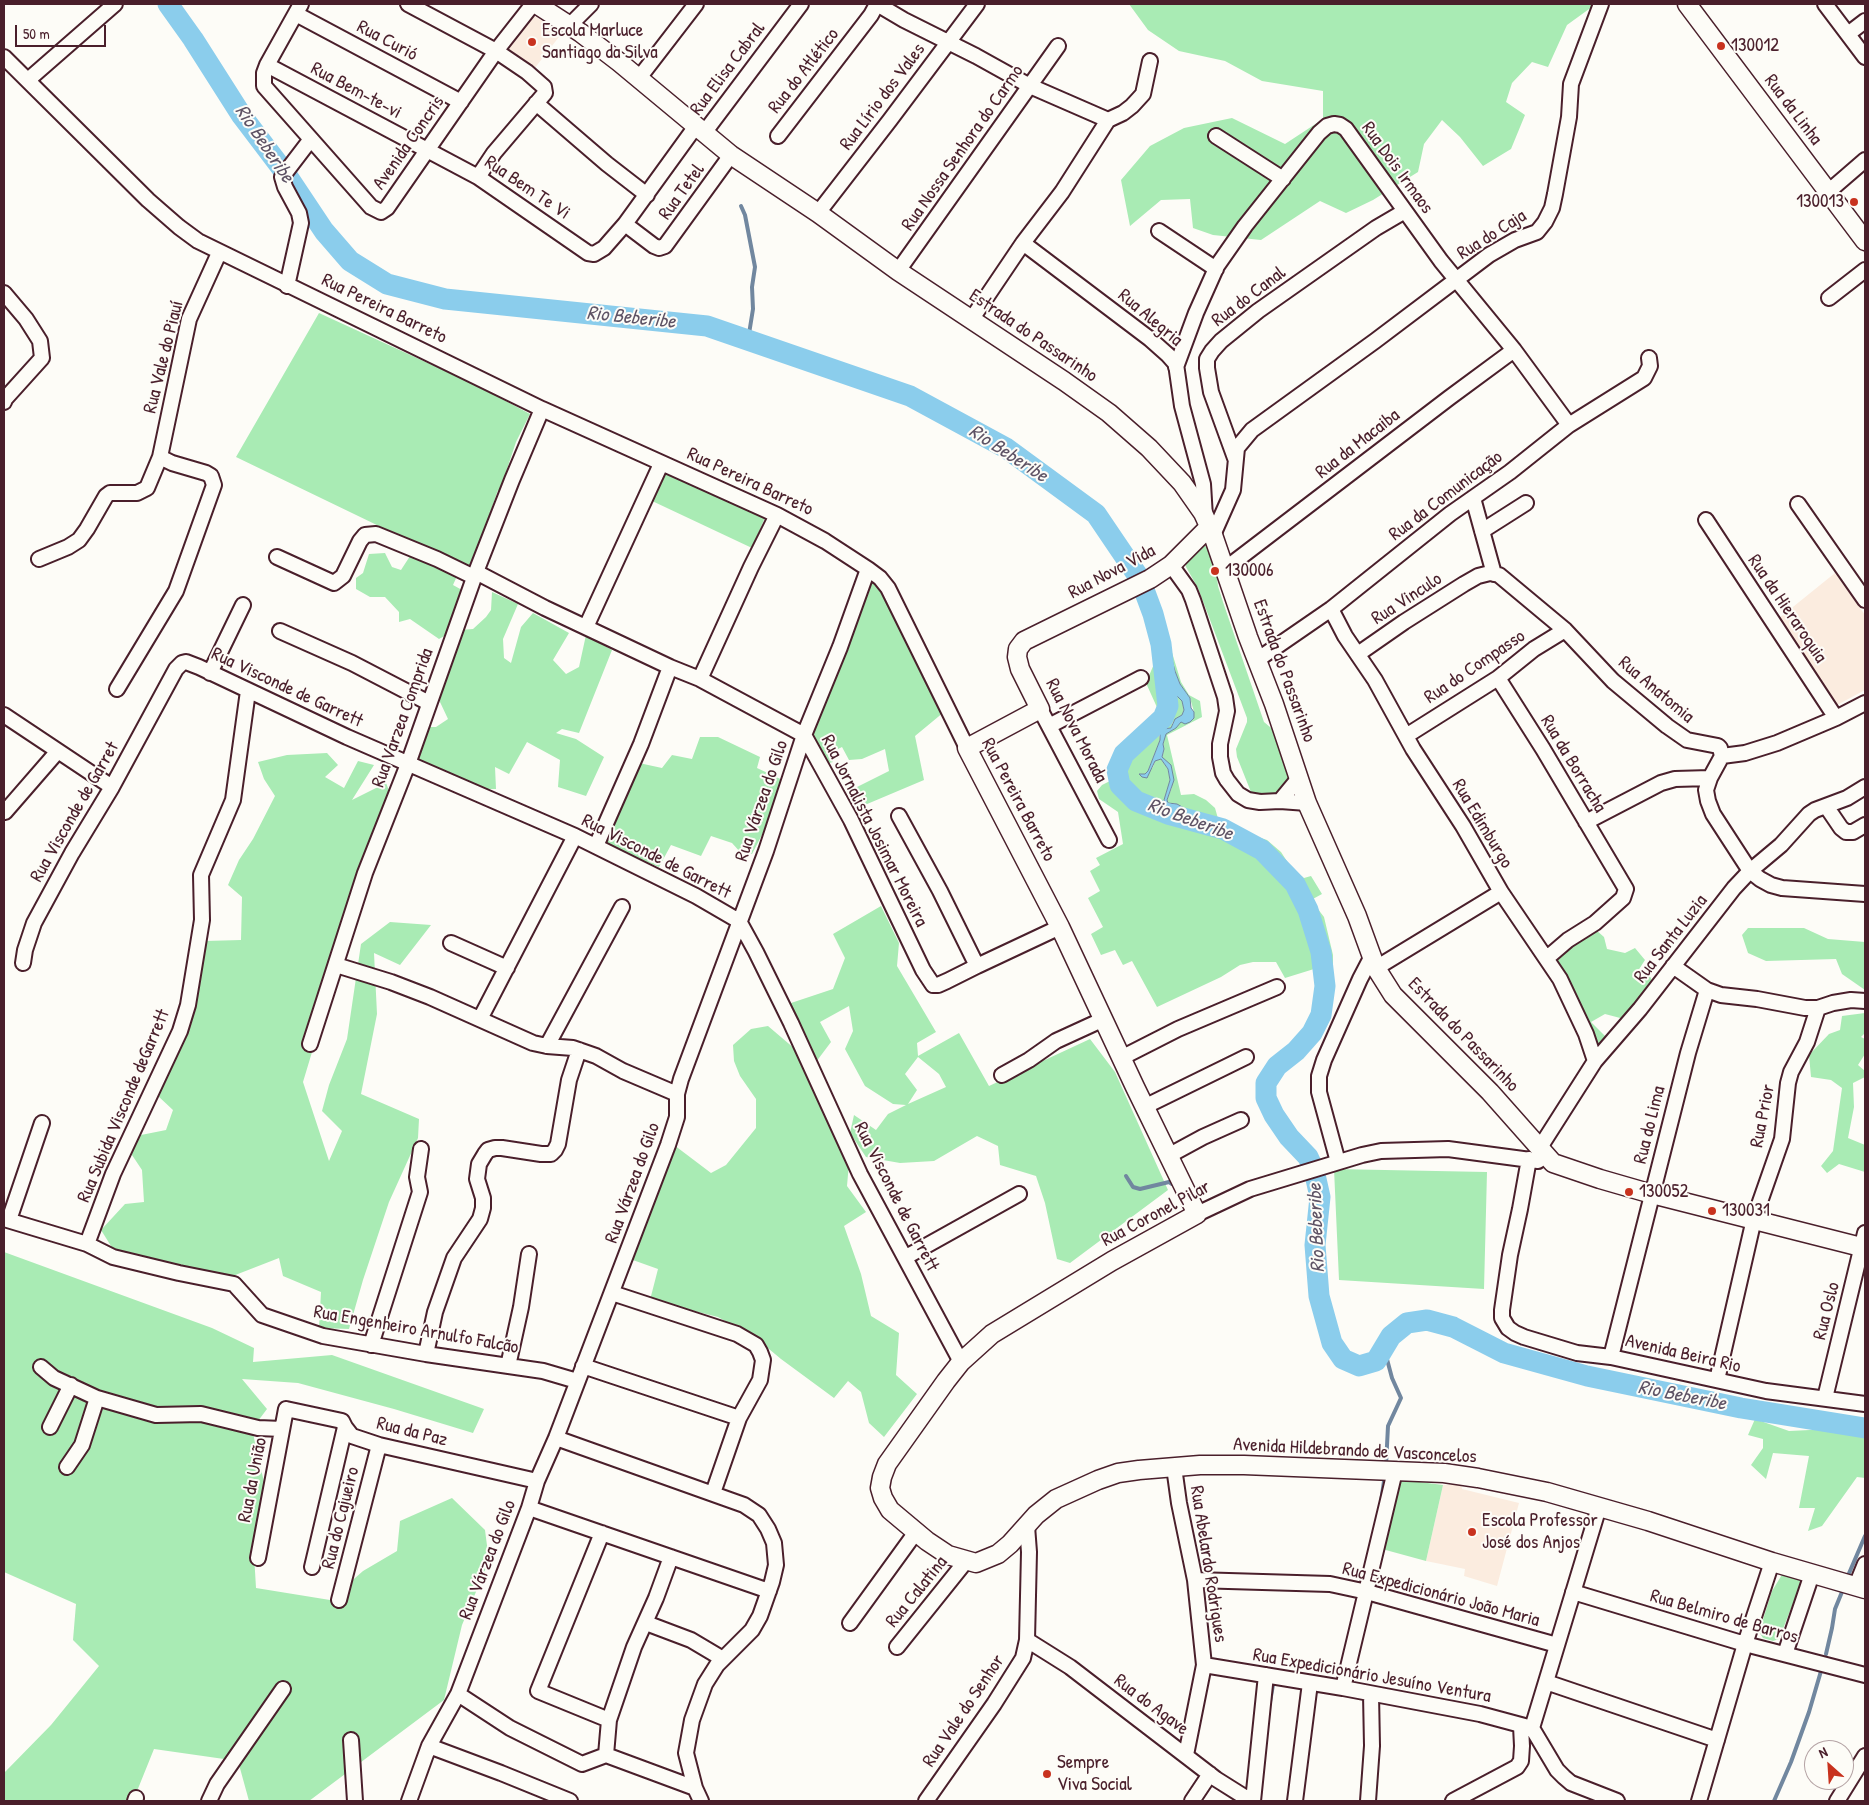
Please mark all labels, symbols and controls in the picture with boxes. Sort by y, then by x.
scale bar [18,15,109,47]
street label: Rua Curió [353,16,421,66]
street label: Rua Elisa Cabral [686,18,770,120]
place label: Escola Marluce Santiago da Silva [542,20,658,64]
text: 50 m [23,23,50,44]
street label: Rua do Atlético [764,24,844,118]
place label: 130012 [1731,35,1779,57]
marker: Escola Marluce Santiago da Silva [526,36,538,48]
street label: Rua Lírio dos Vales [835,39,931,155]
marker: 130012 [1715,40,1727,52]
street label: Rua Bem-te-vi [307,58,405,124]
street label: Rua Nossa Senhora do Carmo [897,61,1029,235]
street label: Rua da Linha [1759,70,1827,150]
street label: Avenida Concris [368,92,450,194]
water label: Rio Beberibe [229,100,299,188]
street label: Rua Dois Irmaos [1356,118,1438,218]
street label: Rua Bem Te Vi [480,151,574,225]
street label: Rua Tetel [654,160,710,224]
place label: 130013 [1796,191,1844,213]
marker: 130013 [1848,196,1860,208]
street label: Rua do Caja [1453,205,1531,265]
street label: Rua do Canal [1208,262,1290,332]
street label: Rua Pereira Barreto [318,269,450,349]
street label: Rua Alegria [1113,284,1187,352]
street label: Estrada do Passarinho [964,285,1102,387]
street label: Rua Vale do Piauí [139,298,189,416]
water label: Rio Beberibe [586,301,676,335]
street label: Rua da Macaiba [1311,404,1405,484]
water label: Rio Beberibe [964,420,1052,488]
street label: Rua Pereira Barreto [683,443,817,521]
street label: Rua da Comunicação [1385,446,1507,546]
street label: Rua Nova Vida [1065,540,1159,604]
street label: Rua da Hieraroquia [1742,550,1832,668]
place label: 130006 [1225,560,1274,582]
marker: 130006 [1209,565,1221,577]
street label: Rua Vinculo [1368,568,1446,630]
street label: Estrada do Passarinho [1248,597,1320,745]
street label: Rua do Compasso [1420,625,1530,709]
street label: Rua Visconde de Garrett [208,643,366,733]
street label: Rua Varzea Comprida [367,645,439,791]
street label: Rua Anatomia [1613,652,1699,728]
street label: Rua Nova Morada [1040,675,1112,787]
street label: Rua da Borracha [1535,711,1611,817]
street label: Rua Jornalista Josimar Moreira [816,731,932,931]
street label: Rua Pereira Barreto [976,734,1060,866]
street label: Rua Várzea do Gilo [731,737,793,865]
street label: Rua Visconde de Garret [26,738,124,886]
street label: Rua Edimburgo [1447,775,1517,873]
water label: Rio Beberibe [1144,794,1236,846]
street label: Rua Visconde de Garrett [578,810,734,904]
street label: Rua Santa Luzia [1629,890,1713,988]
street label: Estrada do Passarinho [1403,973,1523,1097]
street label: Rua Subida Visconde deGarrett [73,1006,175,1206]
street label: Rua Prior [1746,1083,1780,1149]
street label: Rua do Lima [1629,1084,1671,1166]
street label: Rua Visconde de Garrett [849,1119,943,1275]
street label: Rua Várzea do Gilo [601,1120,665,1246]
street label: Rua Coronel Pilar [1098,1176,1214,1252]
place label: 130052 [1639,1181,1688,1203]
water label: Rio Beberibe [1303,1183,1331,1273]
marker: 130052 [1623,1186,1635,1198]
place label: 130031 [1722,1200,1770,1222]
marker: 130031 [1706,1205,1718,1217]
street label: Rua Oslo [1809,1280,1845,1342]
street label: Rua Engenheiro Arnulfo Falcão [312,1301,520,1359]
street label: Avenida Beira Rio [1623,1330,1743,1378]
water label: Rio Beberibe [1636,1376,1728,1416]
street label: Rua da Paz [374,1412,450,1452]
street label: Avenida Hildebrando de Vasconcelos [1233,1433,1477,1469]
street label: Rua da União [234,1436,272,1524]
street label: Rua do Cajueiro [317,1465,365,1571]
street label: Rua Abelardo Rodrigues [1184,1484,1232,1644]
street label: Rua Várzea do Gilo [455,1497,521,1623]
place label: Escola Professor José dos Anjos [1482,1510,1598,1554]
marker: Escola Professor José dos Anjos [1466,1526,1478,1538]
street label: Rua Calatina [881,1552,953,1632]
street label: Rua Expedicionário João Maria [1340,1558,1542,1632]
street label: Rua Belmiro de Barros [1647,1585,1801,1649]
street label: Rua Expedicionário Jesuíno Ventura [1251,1644,1493,1708]
street label: Rua Vale do Senhor [918,1651,1010,1771]
street label: Rua do Agave [1109,1669,1193,1741]
north arrow [1804,1740,1854,1790]
text: N [1815,1742,1830,1762]
place label: Sempre Viva Social [1057,1752,1132,1796]
marker: Sempre Viva Social [1041,1768,1053,1780]

